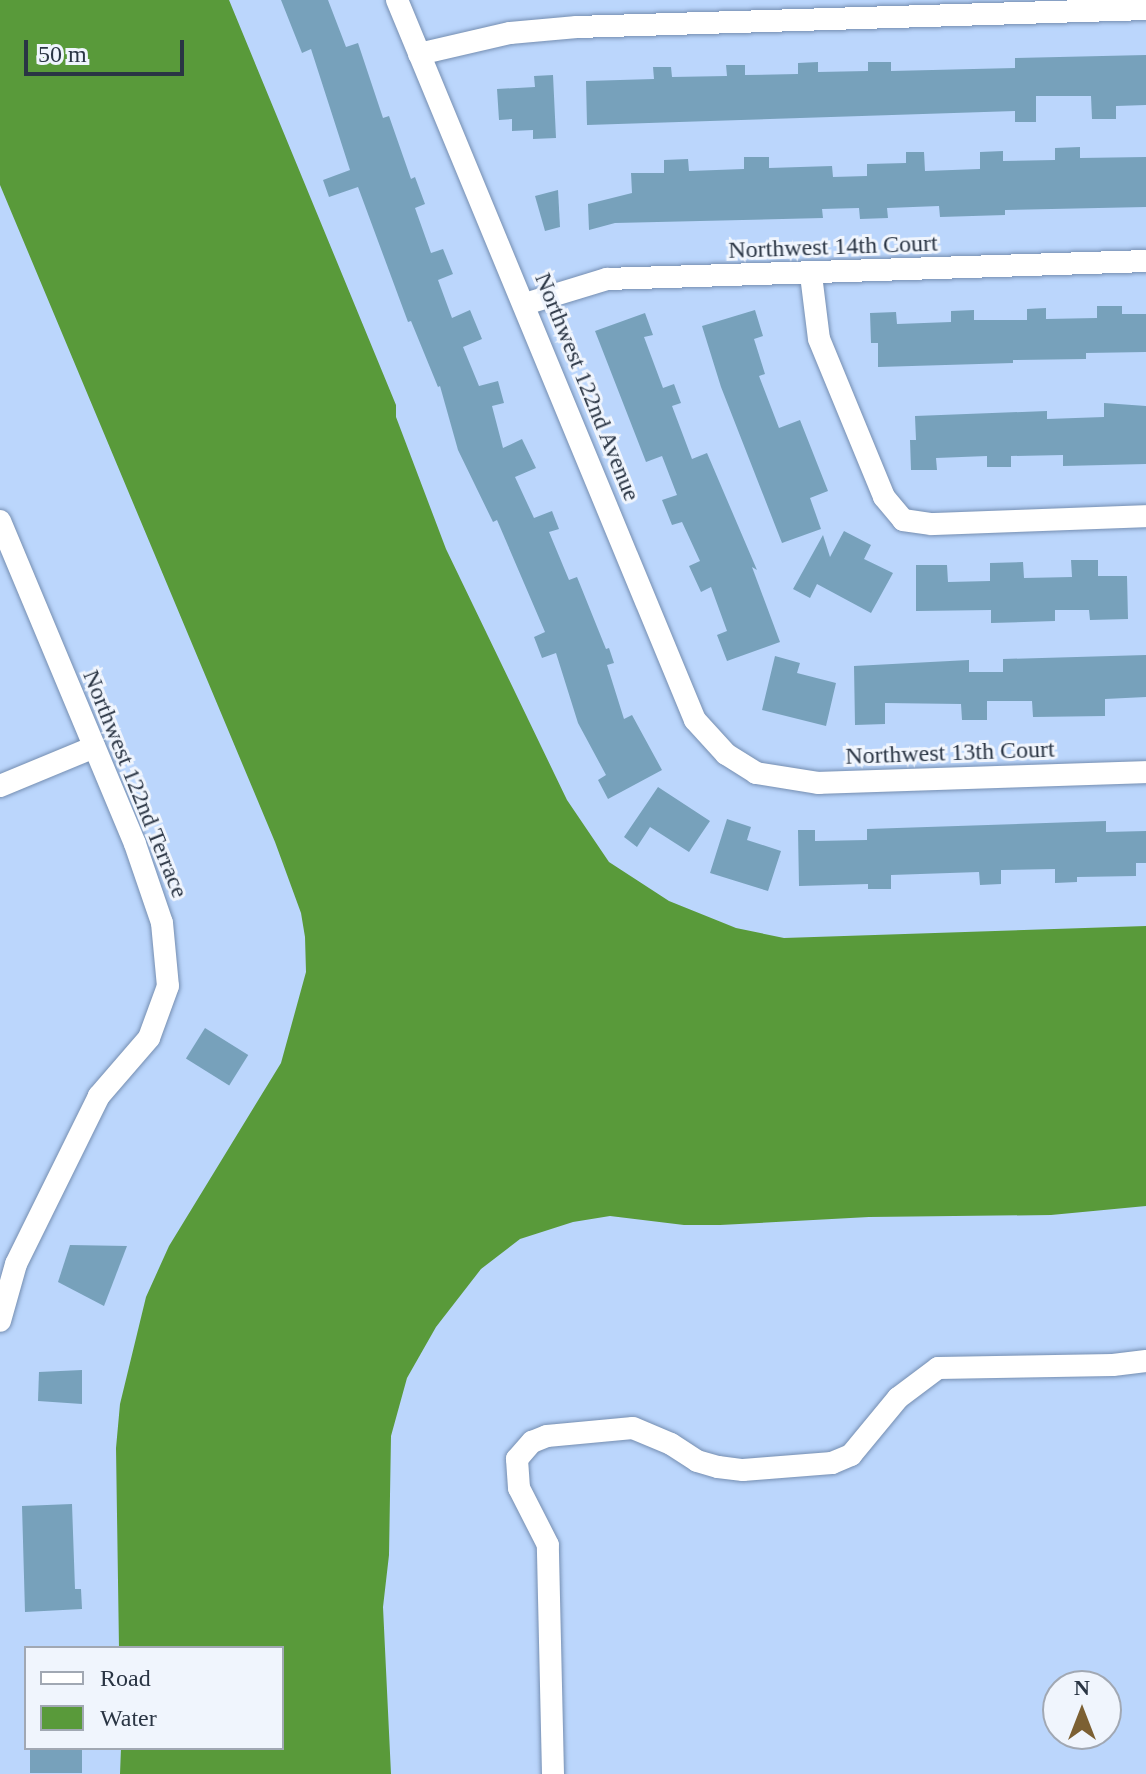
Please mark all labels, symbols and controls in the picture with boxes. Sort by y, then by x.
scale bar [28,24,188,74]
text: 50 m [38,41,87,67]
street label: Northwest 14th Court [728,229,938,265]
street label: Northwest 122nd Avenue [528,268,646,506]
street label: Northwest 122nd Terrace [76,666,194,902]
street label: Northwest 13th Court [845,735,1055,771]
legend [24,1646,284,1750]
text: Road [100,1665,151,1691]
north arrow [1042,1670,1122,1750]
text: N [1074,1675,1090,1700]
text: Water [100,1705,157,1731]

